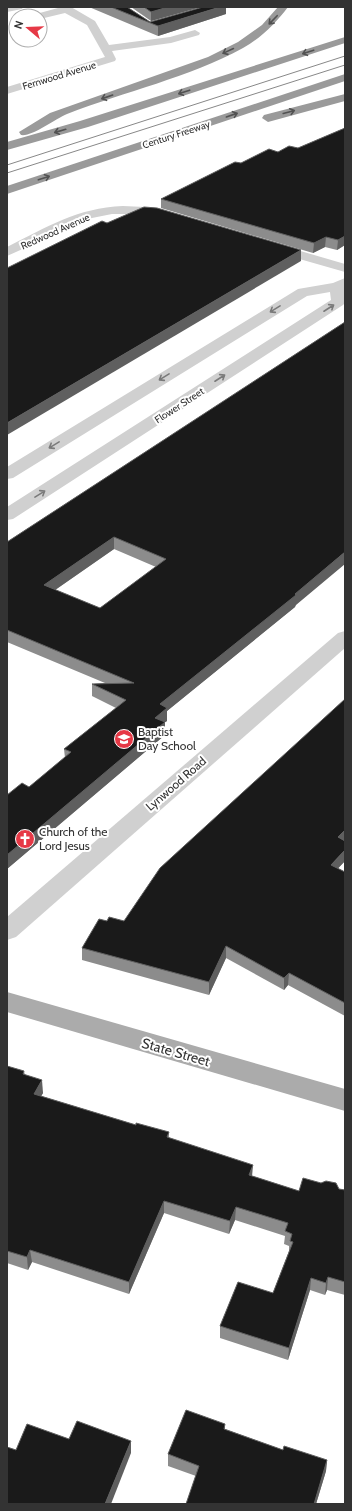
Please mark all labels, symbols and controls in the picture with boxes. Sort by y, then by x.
north arrow [8,8,48,48]
one-way arrow [268,15,278,25]
text: N [11,19,26,31]
one-way arrow [222,48,234,55]
one-way arrow [302,49,315,56]
street label: Fernwood Avenue [21,58,98,93]
one-way arrow [178,89,191,96]
one-way arrow [100,94,113,101]
one-way arrow [282,108,295,115]
one-way arrow [225,111,237,119]
street label: Century Freeway [141,117,212,152]
one-way arrow [54,128,67,135]
one-way arrow [38,173,50,181]
street label: Redwood Avenue [19,210,92,252]
one-way arrow [323,304,334,312]
one-way arrow [270,305,281,313]
one-way arrow [159,373,170,381]
one-way arrow [214,374,226,382]
street label: Flower Street [152,384,207,426]
one-way arrow [48,442,60,450]
one-way arrow [34,490,45,498]
place label: Baptist Day School [138,724,196,753]
school or university icon: Baptist Day School [113,728,135,750]
street label: Lynwood Road [142,753,209,814]
place label: Church of the Lord Jesus [39,824,107,853]
church icon: Church of the Lord Jesus [14,828,36,850]
street label: State Street [140,1034,212,1070]

